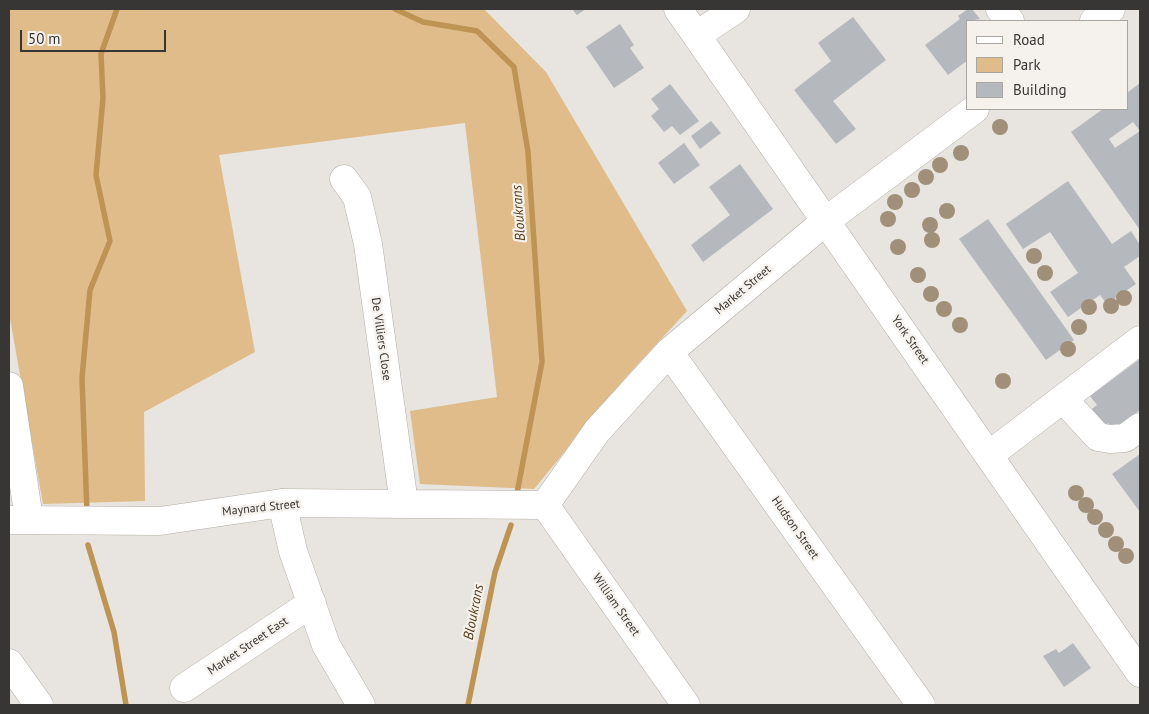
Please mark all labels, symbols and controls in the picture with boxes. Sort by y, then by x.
scale bar [22,20,169,52]
legend [966,20,1129,110]
text: 50 m [28,29,61,48]
text: Road [1013,30,1045,49]
text: Park [1013,55,1041,74]
text: Building [1013,80,1067,99]
water label: Bloukrans [509,184,529,242]
street label: Market Street [712,262,774,318]
street label: De Villiers Close [368,297,394,381]
street label: York Street [888,313,932,367]
street label: Hudson Street [768,494,822,562]
street label: Maynard Street [221,497,301,519]
street label: William Street [589,571,643,639]
water label: Bloukrans [460,583,488,641]
street label: Market Street East [205,614,291,678]

